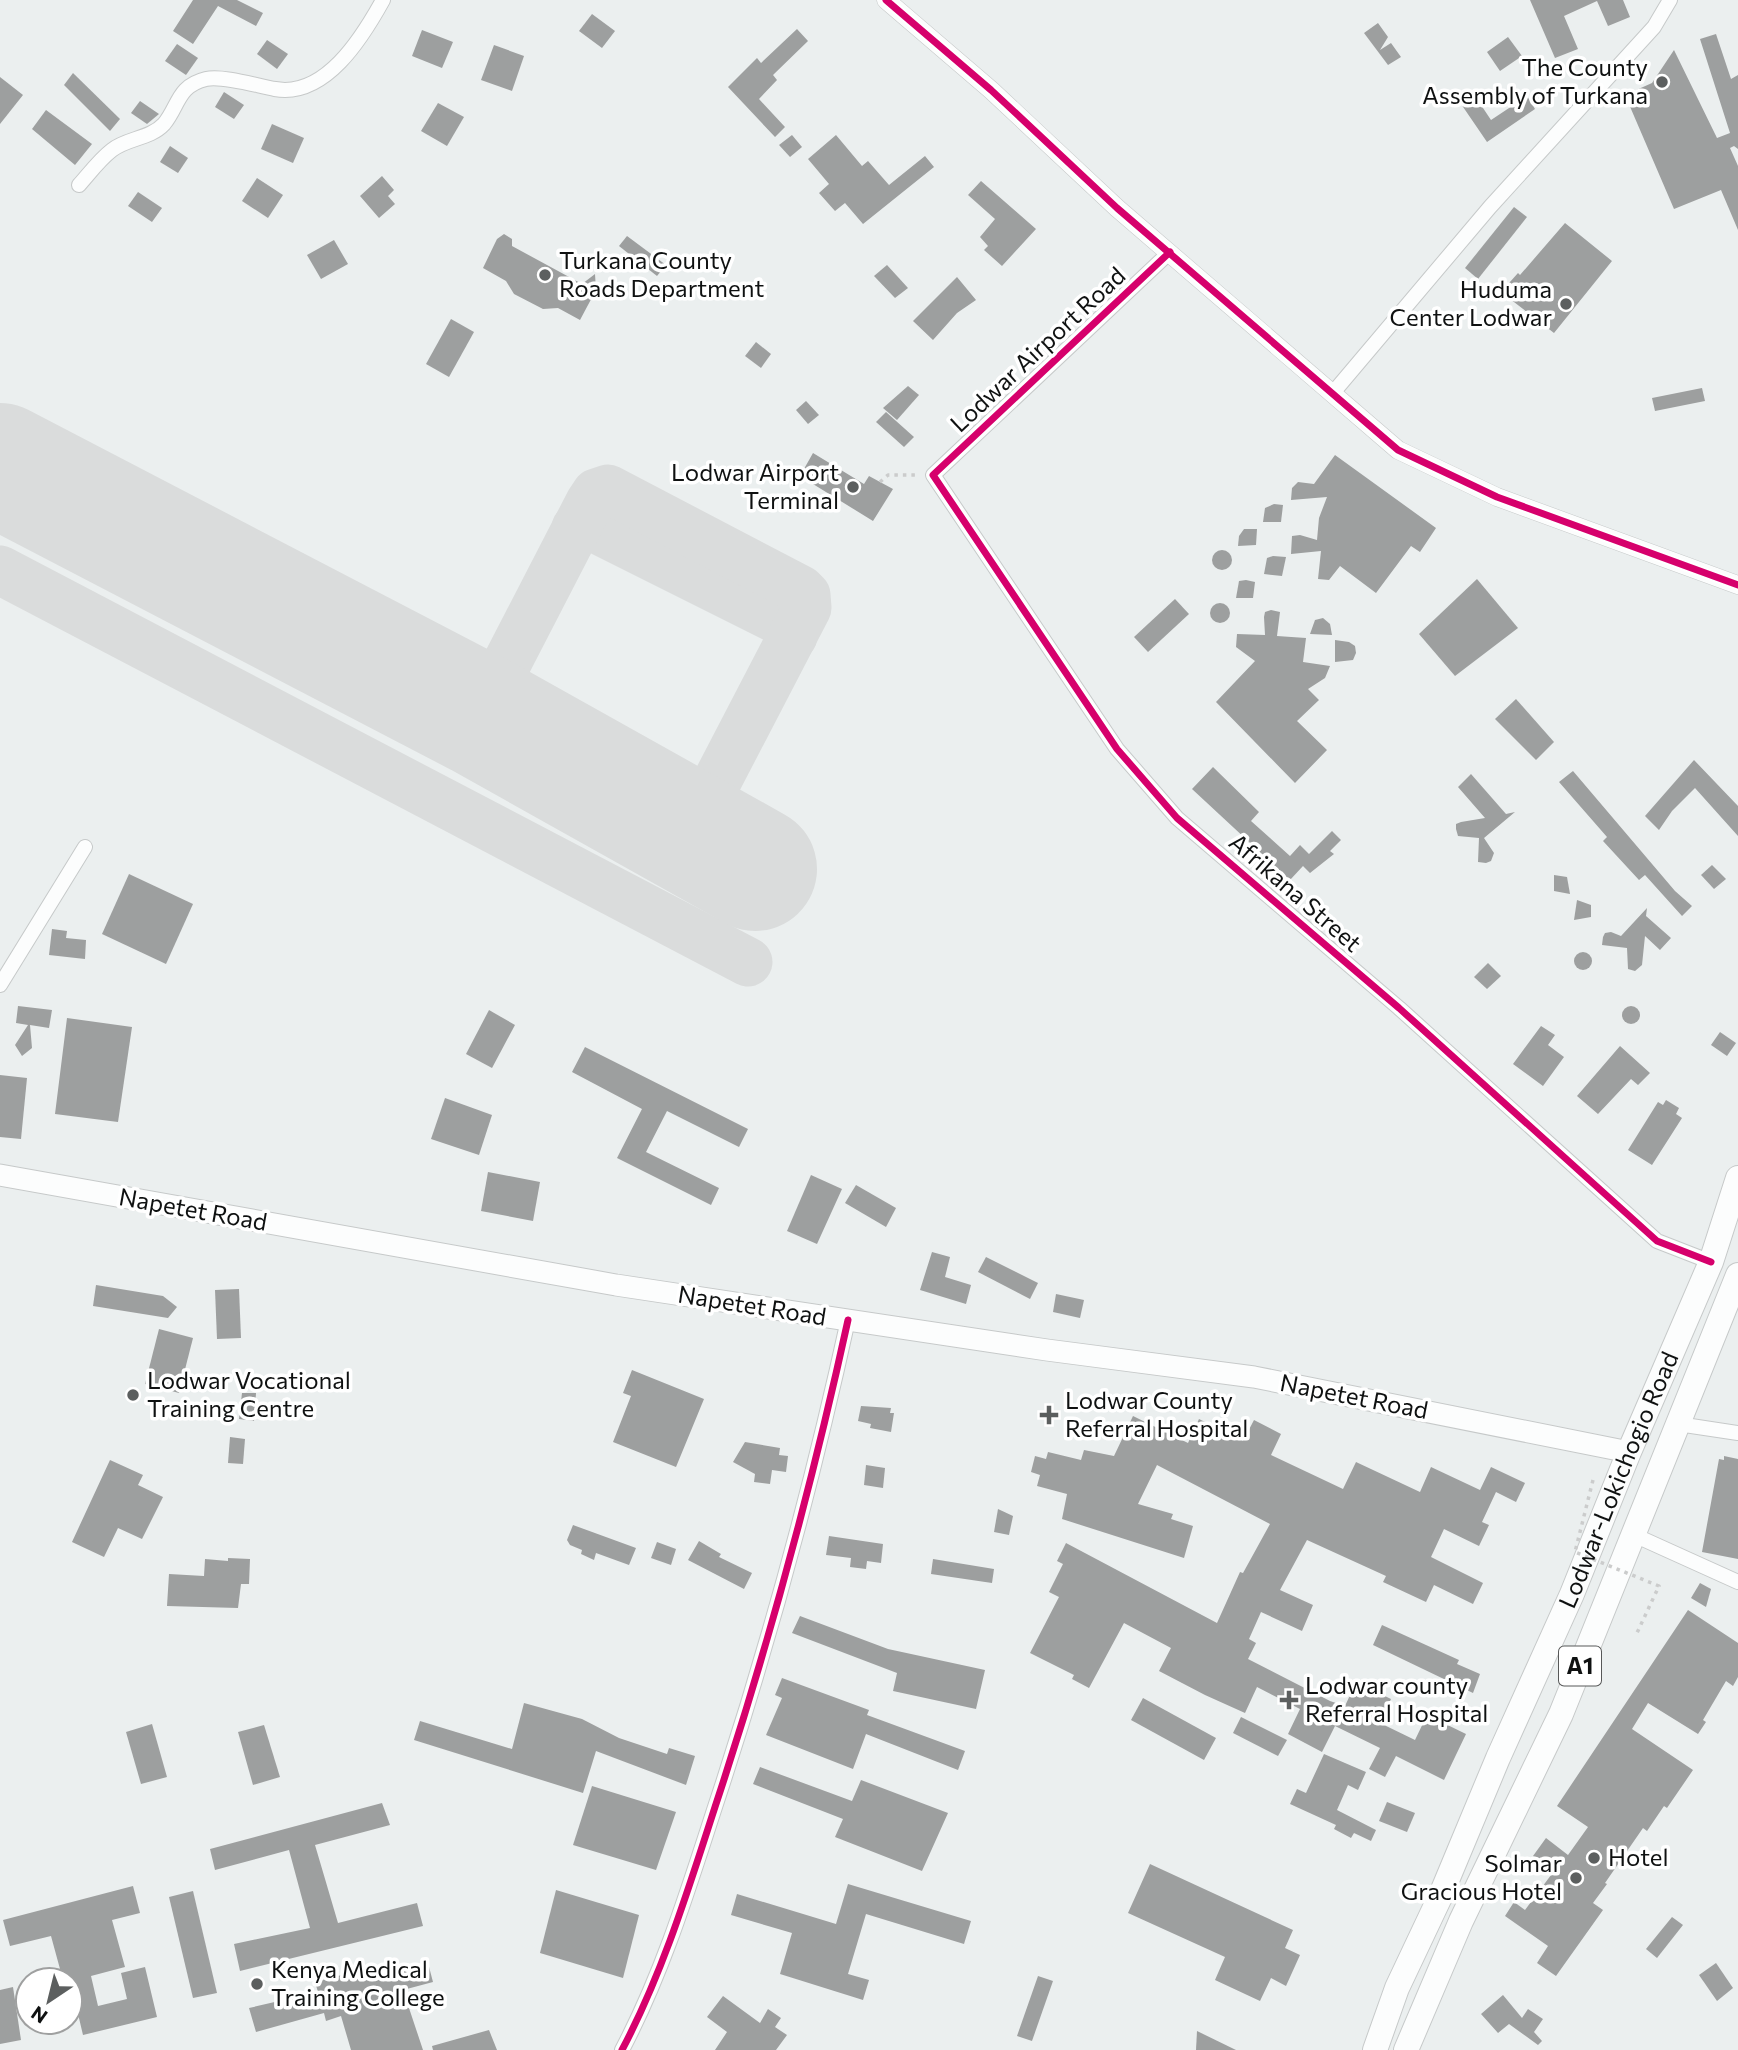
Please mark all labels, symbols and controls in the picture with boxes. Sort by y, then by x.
place label: The County Assembly of Turkana [1422,52,1648,109]
marker: The County Assembly of Turkana [1654,74,1670,90]
place label: Turkana County Roads Department [559,245,764,302]
street label: Lodwar Airport Road [944,260,1130,437]
marker: Turkana County Roads Department [537,267,553,283]
place label: Huduma Center Lodwar [1390,274,1552,331]
marker: Huduma Center Lodwar [1558,296,1574,312]
place label: Lodwar Airport Terminal [671,457,839,514]
marker: Lodwar Airport Terminal [845,479,861,495]
street label: Afrikana Street [1224,827,1368,957]
street label: Napetet Road [117,1181,270,1236]
street label: Napetet Road [676,1278,829,1331]
street label: Lodwar-Lokichogio Road [1552,1347,1683,1612]
place label: Lodwar Vocational Training Centre [147,1365,351,1422]
street label: Napetet Road [1278,1367,1431,1424]
place label: Lodwar County Referral Hospital [1065,1385,1248,1442]
marker: Lodwar Vocational Training Centre [125,1387,141,1403]
marker: Lodwar County Referral Hospital [1039,1405,1059,1425]
road number: A1 [1559,1646,1601,1686]
place label: Lodwar county Referral Hospital [1305,1670,1488,1727]
marker: Lodwar county Referral Hospital [1279,1690,1299,1710]
place label: Hotel [1608,1842,1669,1871]
place label: Solmar Gracious Hotel [1401,1848,1562,1905]
marker: Hotel [1586,1850,1602,1866]
marker: Solmar Gracious Hotel [1568,1870,1584,1886]
place label: Kenya Medical Training College [271,1954,445,2011]
north arrow [14,1966,84,2036]
marker: Kenya Medical Training College [249,1976,265,1992]
text: N [27,2002,51,2029]

